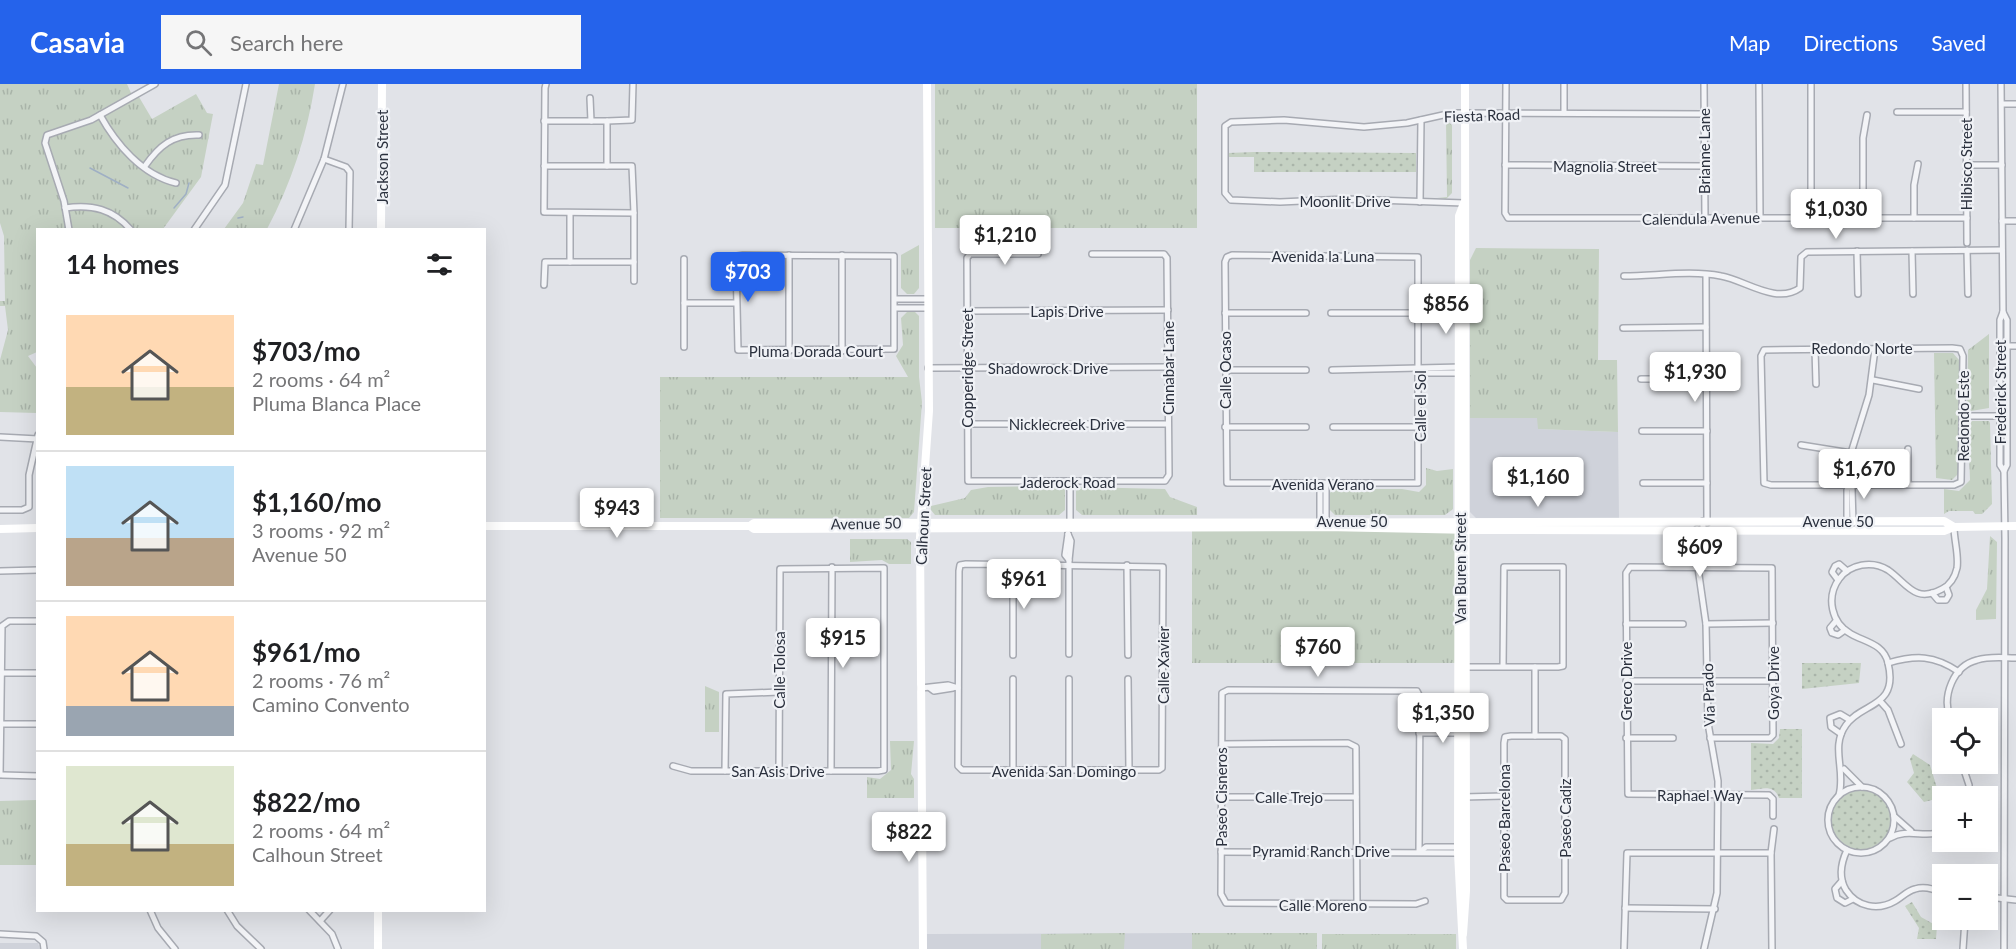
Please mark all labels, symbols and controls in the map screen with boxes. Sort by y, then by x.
search box [161,15,581,69]
text: Casavia [30,25,125,59]
icon: search [182,26,215,59]
text: Search here [230,29,344,56]
text: Map [1729,30,1770,55]
text: Directions [1803,30,1898,55]
text: Saved [1931,30,1986,55]
street label: Fiesta Road [1443,105,1521,125]
street label: Brianne Lane [1695,108,1713,194]
street label: Jackson Street [373,109,391,204]
street label: Hibisco Street [1957,117,1975,210]
street label: Magnolia Street [1553,157,1658,175]
pin: $1,030 [1787,189,1885,240]
street label: Moonlit Drive [1299,192,1391,210]
text: $1,030 [1805,196,1867,220]
street label: Calendula Avenue [1642,208,1760,228]
pin: $1,210 [956,215,1054,266]
text: $1,210 [974,222,1036,246]
street label: Avenida la Luna [1272,247,1374,265]
text: 14 homes [66,248,179,280]
icon: filters [423,248,456,281]
pin: $703 [712,252,784,303]
text: $703 [725,259,771,283]
pin: $856 [1410,284,1482,335]
text: $856 [1423,291,1469,315]
street label: Lapis Drive [1030,302,1104,320]
street label: Copperidge Street [958,308,976,428]
street label: Cinnabar Lane [1159,321,1177,415]
street label: Calle Ocaso [1216,331,1234,409]
text: $703/mo [252,335,360,367]
icon: home [114,339,186,411]
street label: Redondo Norte [1811,339,1913,357]
street label: Frederick Street [1991,339,2009,444]
street label: Pluma Dorada Court [749,342,884,360]
pin: $1,930 [1646,352,1744,403]
street label: Shadowrock Drive [988,359,1108,377]
text: $1,930 [1664,359,1726,383]
text: 2 rooms · 64 m² [252,367,390,391]
street label: Calle el Sol [1411,370,1429,442]
street label: Redondo Este [1954,370,1972,462]
text: Pluma Blanca Place [252,391,421,415]
street label: Nicklecreek Drive [1009,415,1125,433]
pin: $1,670 [1815,449,1913,500]
text: $1,670 [1833,456,1895,480]
pin: $1,160 [1489,457,1587,508]
text: $1,160 [1507,464,1569,488]
street label: Calhoun Street [911,466,935,565]
street label: Jaderock Road [1020,473,1116,491]
street label: Avenida Verano [1272,475,1374,493]
text: $1,160/mo [252,486,382,518]
pin: $943 [581,488,653,539]
icon: home [114,490,186,562]
text: $943 [594,495,640,519]
street label: Avenue 50 [1317,512,1388,530]
street label: Van Buren Street [1451,512,1469,624]
street label: Avenue 50 [1803,512,1874,530]
street label: Avenue 50 [830,513,902,533]
text: 3 rooms · 92 m² [252,518,390,542]
pin: $609 [1664,527,1736,578]
text: $609 [1677,534,1723,558]
text: Avenue 50 [252,542,347,566]
pin: $961 [988,559,1060,610]
text: $961 [1001,566,1047,590]
pin: $915 [807,618,879,669]
text: $915 [820,625,866,649]
street label: Calle Xavier [1154,625,1172,704]
pin: $760 [1282,627,1354,678]
street label: Calle Tolosa [770,631,788,709]
text: $760 [1295,634,1341,658]
text: $961/mo [252,636,360,668]
icon: home [114,640,186,712]
street label: Greco Drive [1617,641,1635,721]
street label: Goya Drive [1764,646,1782,720]
street label: Via Prado [1698,663,1718,727]
text: 2 rooms · 76 m² [252,668,390,692]
text: Camino Convento [252,692,410,716]
pin: $1,350 [1394,693,1492,744]
text: $1,350 [1412,700,1474,724]
map controls [1932,708,1998,930]
button: locate [1932,708,1998,774]
street label: Paseo Cisneros [1212,747,1230,847]
street label: San Asis Drive [731,762,825,780]
street label: Avenida San Domingo [992,762,1136,780]
street label: Paseo Barcelona [1495,764,1513,872]
street label: Paseo Cadiz [1556,778,1574,858]
text: $822/mo [252,786,360,818]
street label: Raphael Way [1657,786,1743,804]
button: + [1932,786,1998,852]
street label: Calle Trejo [1255,788,1323,806]
icon: home [114,790,186,862]
pin: $822 [873,812,945,863]
text: 2 rooms · 64 m² [252,818,390,842]
text: $822 [886,819,932,843]
text: Calhoun Street [252,842,383,866]
street label: Pyramid Ranch Drive [1252,842,1390,860]
button: − [1932,864,1998,930]
street label: Calle Moreno [1279,896,1367,914]

